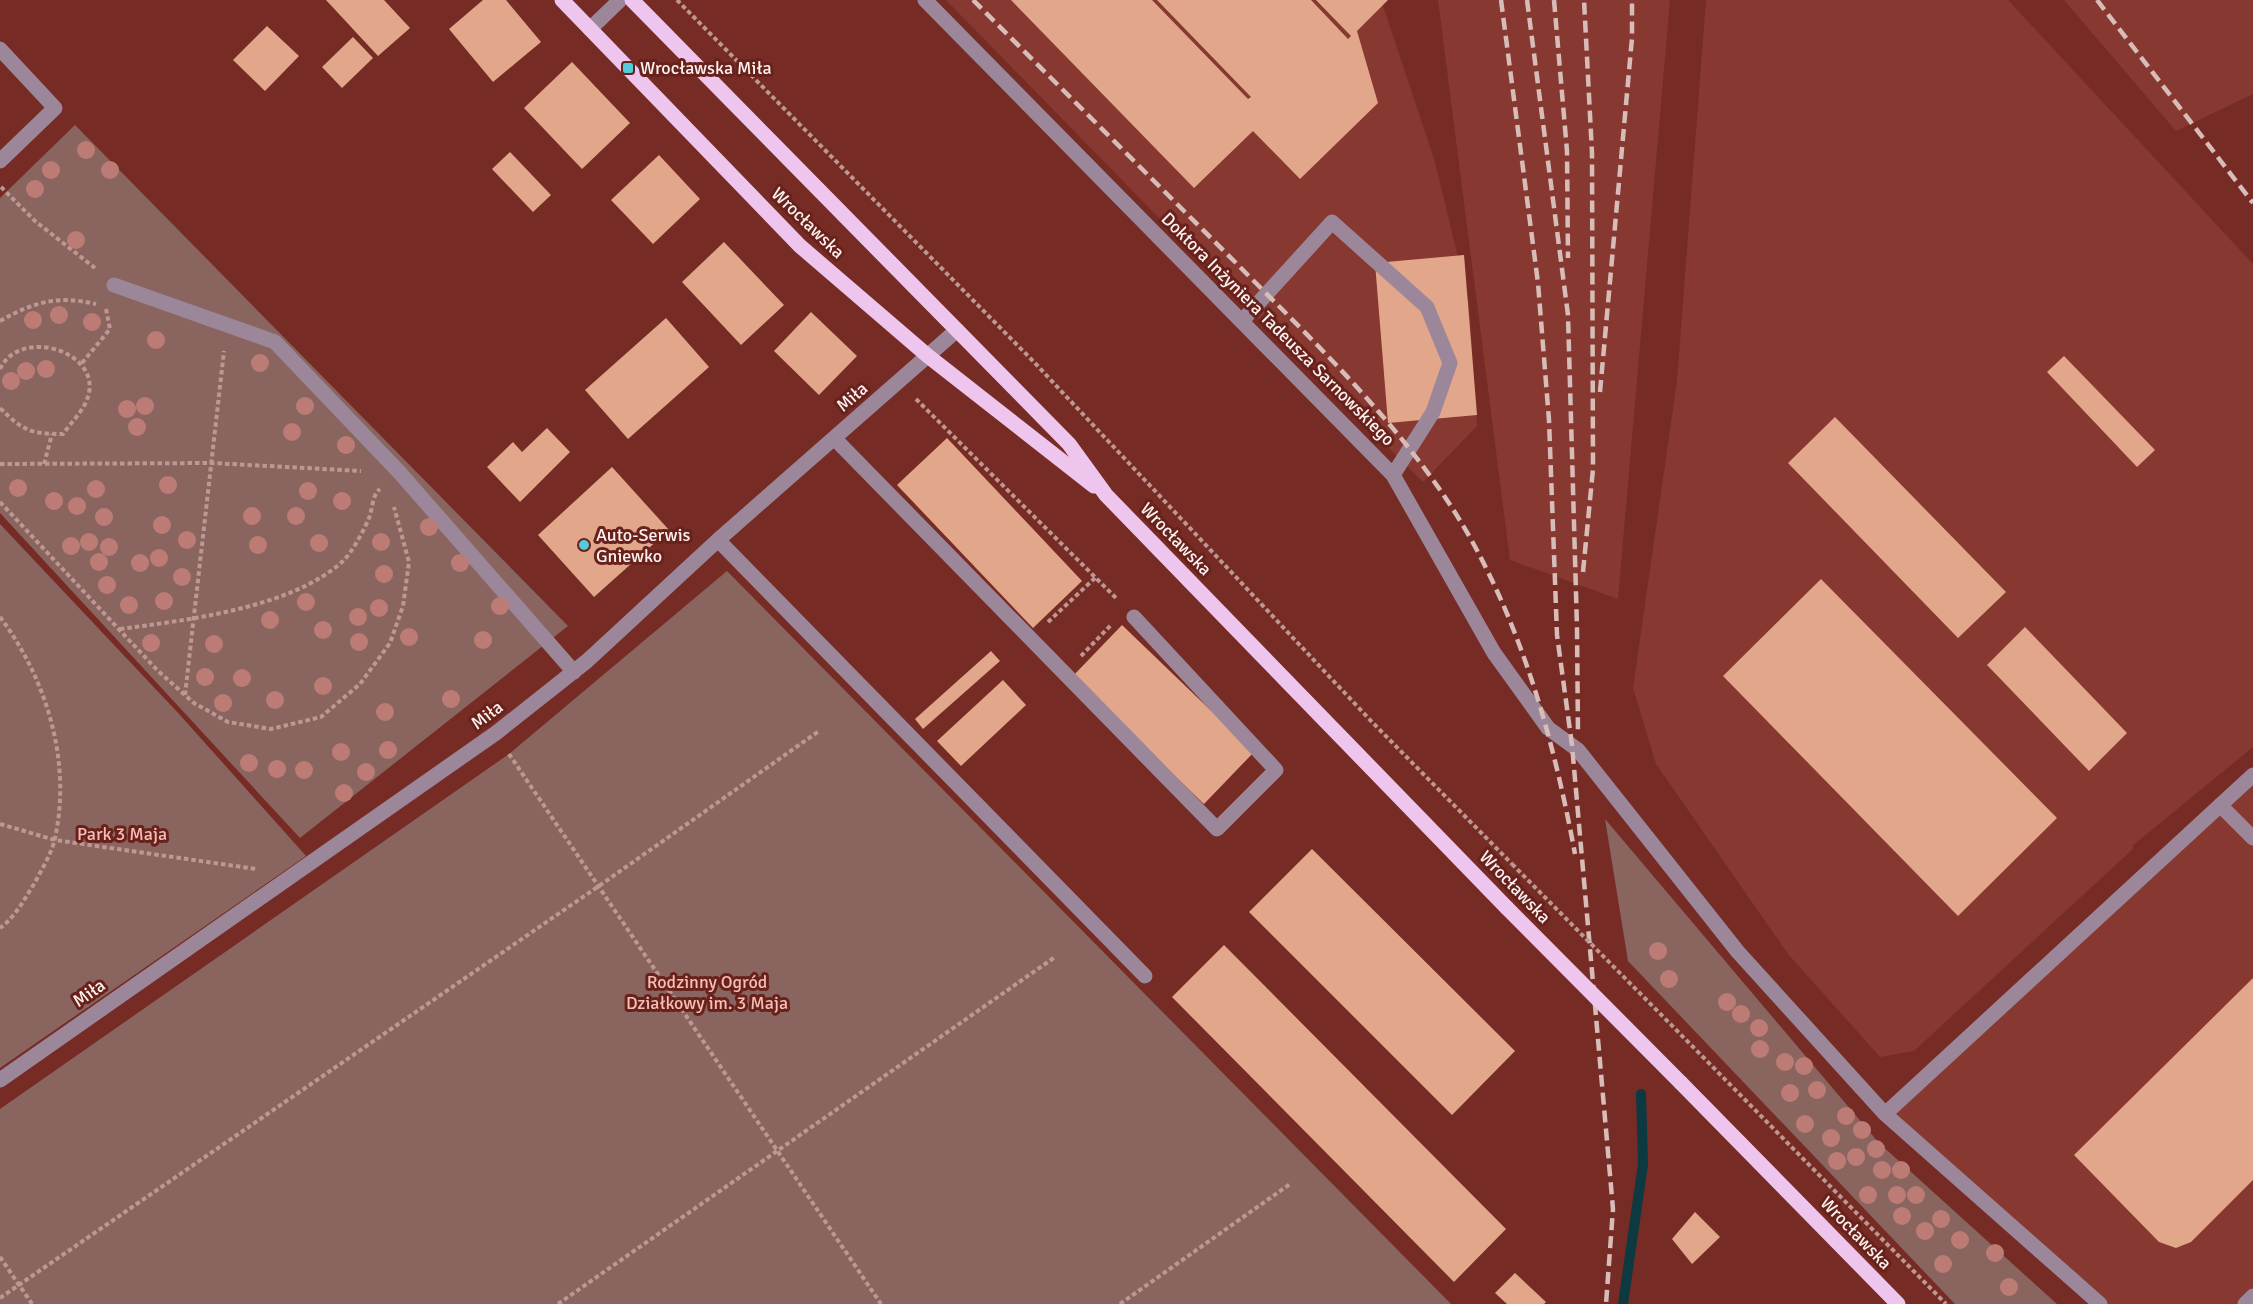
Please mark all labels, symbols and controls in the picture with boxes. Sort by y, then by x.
place label: Wrocławska Miła [640,57,772,79]
marker: Wrocławska Miła [621,61,635,75]
street label: Wrocławska [767,183,849,263]
street label: Doktora Inżyniera Tadeusza Sarnowskiego [1157,208,1399,450]
street label: Miła [832,377,872,417]
street label: Wrocławska [1136,498,1216,580]
place label: Auto-Serwis Gniewko [596,524,691,567]
marker: Auto-Serwis Gniewko [577,538,591,552]
street label: Miła [467,696,507,734]
park label: Park 3 Maja [77,823,167,845]
street label: Wrocławska [1475,846,1555,928]
park label: Rodzinny Ogród Działkowy im. 3 Maja [626,971,788,1014]
street label: Miła [69,974,109,1012]
street label: Wrocławska [1816,1192,1896,1274]

